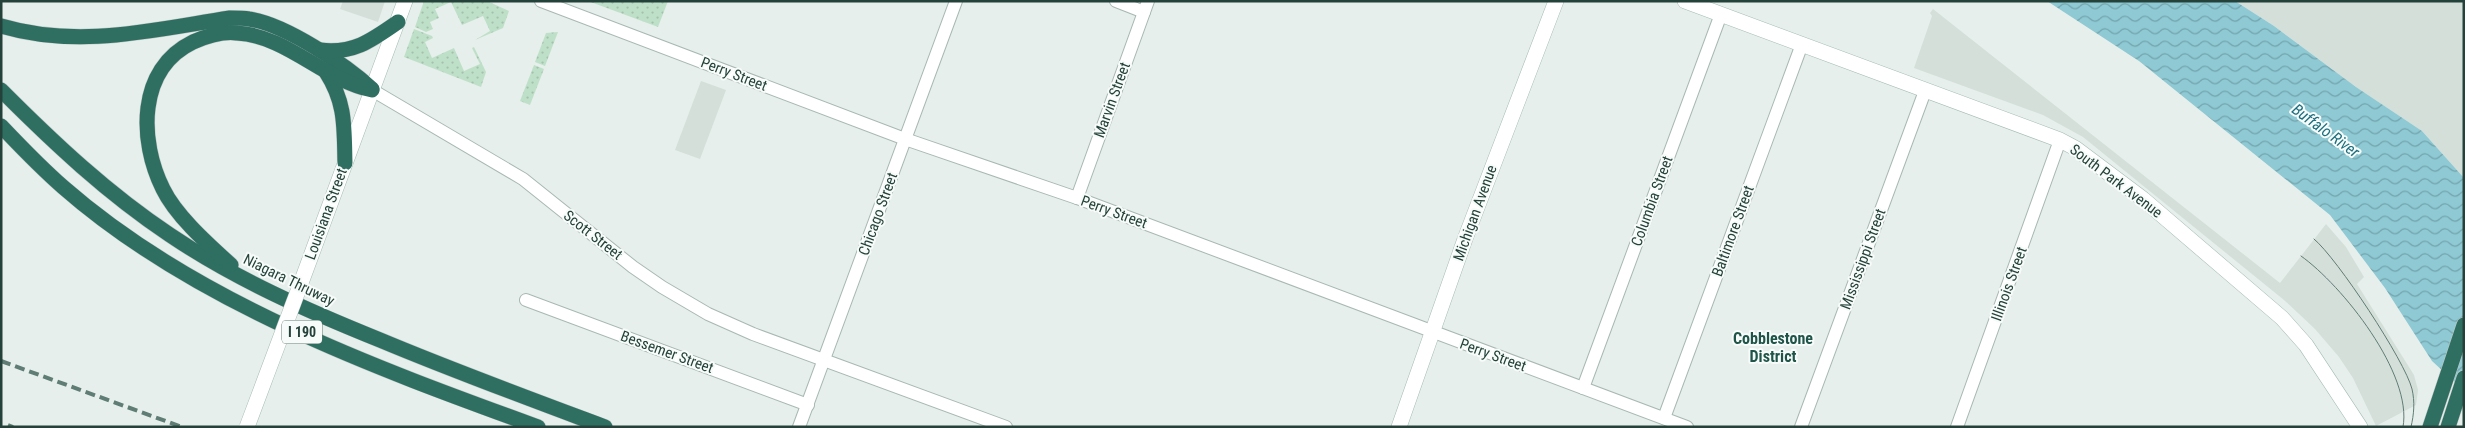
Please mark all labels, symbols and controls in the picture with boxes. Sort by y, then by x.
street label: Perry Street [698,53,770,95]
street label: Marvin Street [1090,60,1134,140]
water label: Buffalo River [2288,100,2364,162]
street label: South Park Avenue [2066,140,2166,222]
street label: Columbia Street [1627,153,1677,249]
street label: Michigan Avenue [1449,163,1501,263]
street label: Louisiana Street [301,166,351,262]
street label: Chicago Street [855,170,901,258]
street label: Baltimore Street [1708,183,1758,279]
street label: Perry Street [1078,192,1150,232]
street label: Scott Street [560,206,626,264]
street label: Mississippi Street [1836,206,1890,312]
street label: Illinois Street [1987,244,2031,324]
street label: Niagara Thruway [241,250,337,310]
road number: I 190 [282,321,322,344]
street label: Bessemer Street [618,327,716,377]
district label: Cobblestone District [1733,329,1813,366]
street label: Perry Street [1457,335,1529,375]

